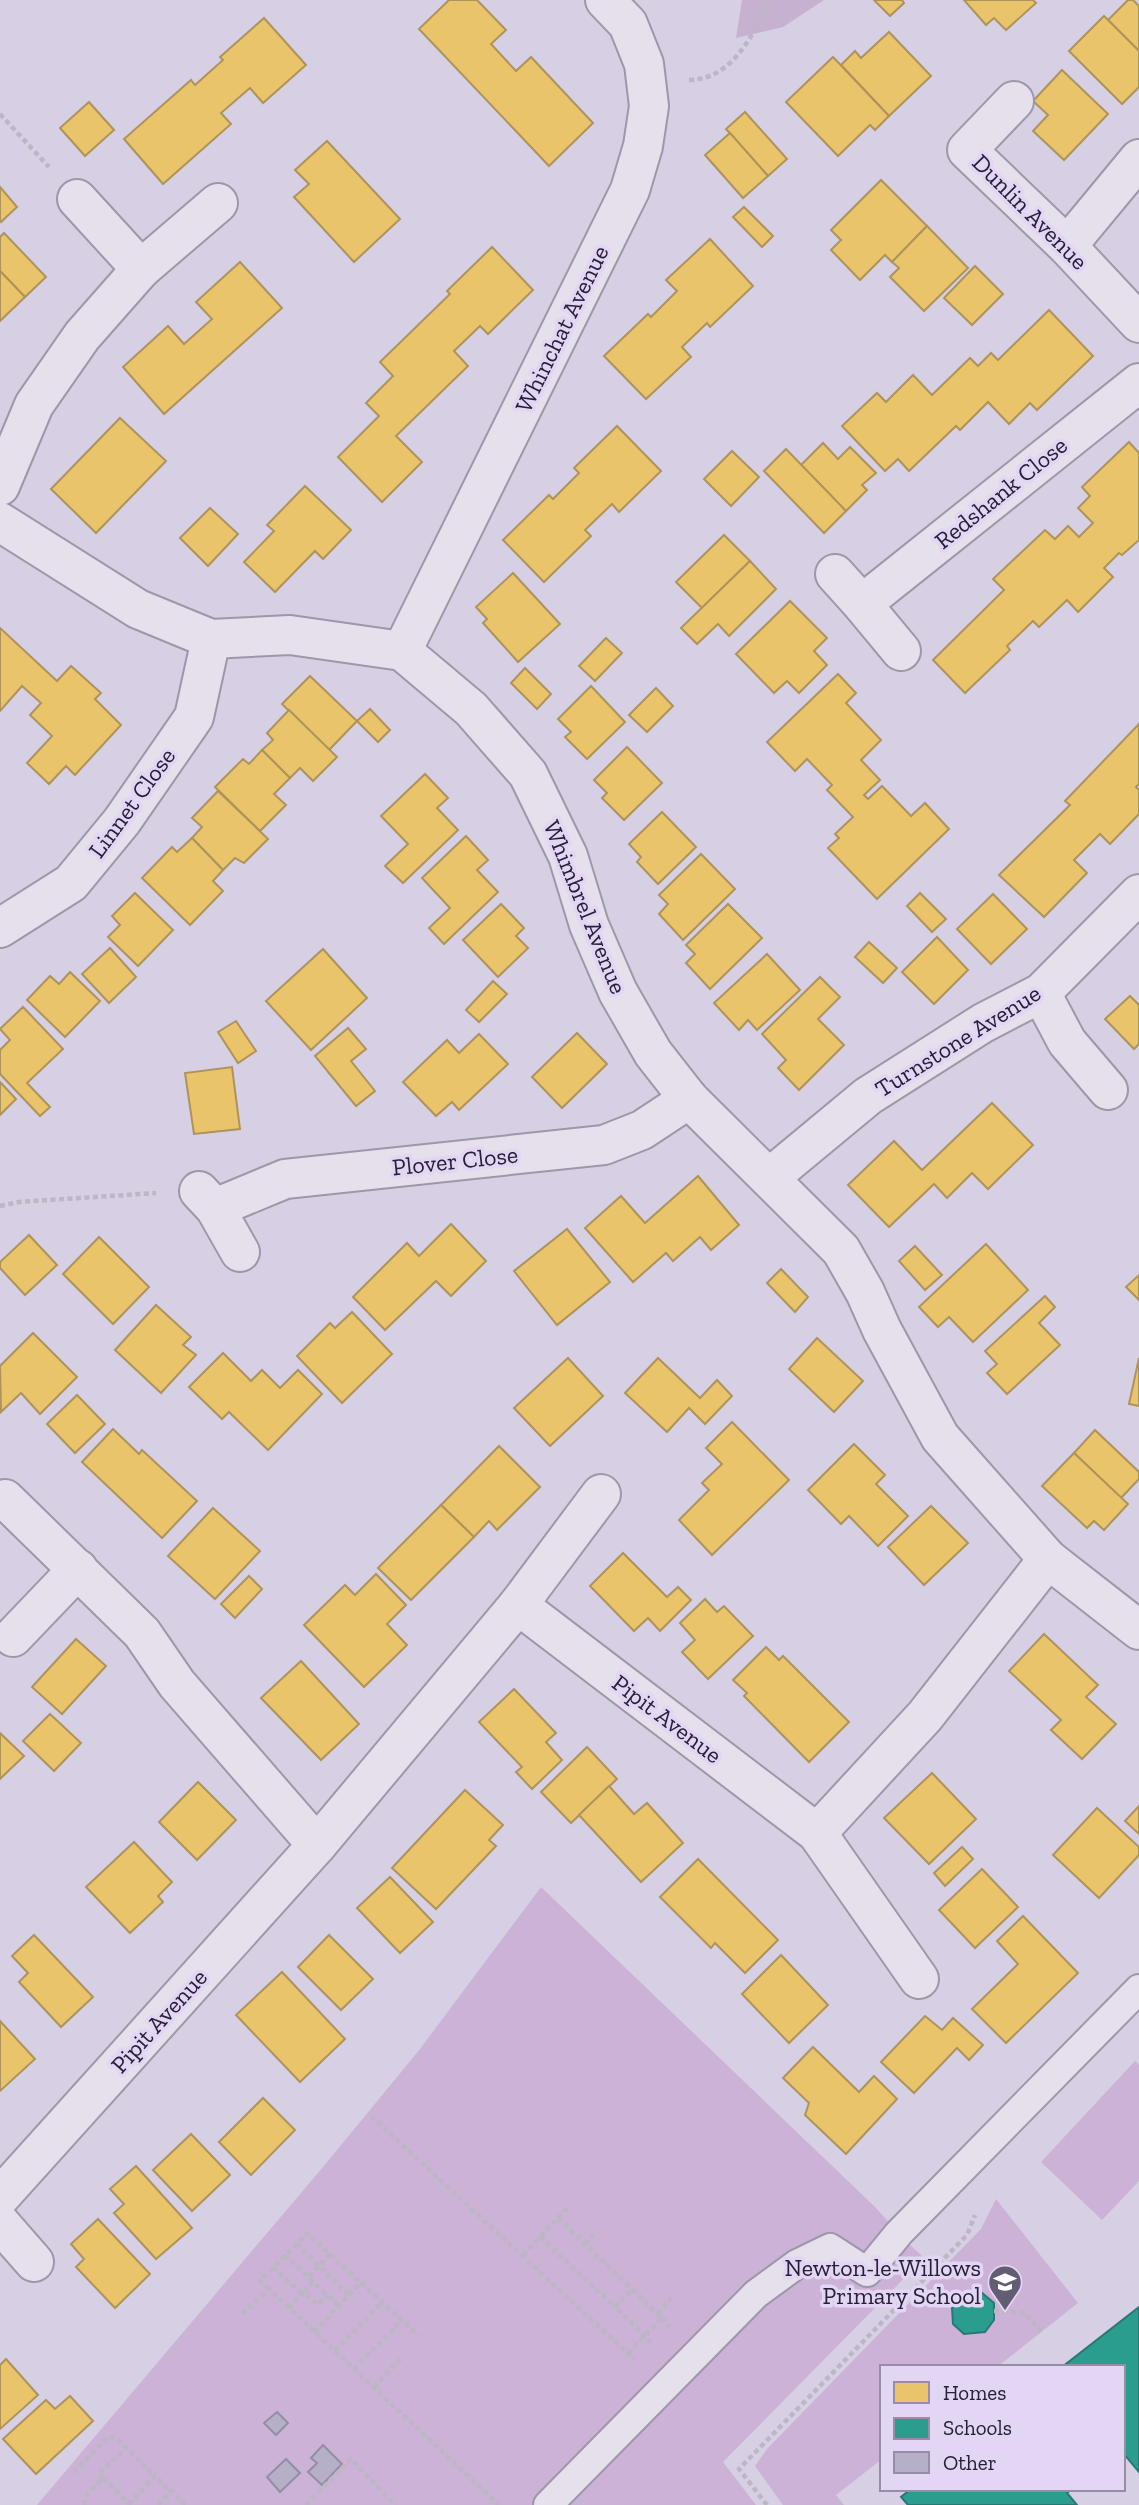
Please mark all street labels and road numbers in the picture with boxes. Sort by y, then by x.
street label: Dunlin Avenue [966,148,1094,276]
street label: Whinchat Avenue [509,241,615,417]
street label: Redshank Close [929,430,1073,555]
street label: Linnet Close [82,742,181,863]
street label: Whimbrel Avenue [537,816,633,998]
street label: Turnstone Avenue [870,978,1046,1103]
street label: Plover Close [391,1139,519,1182]
street label: Pipit Avenue [607,1668,728,1769]
street label: Pipit Avenue [104,1963,213,2079]

